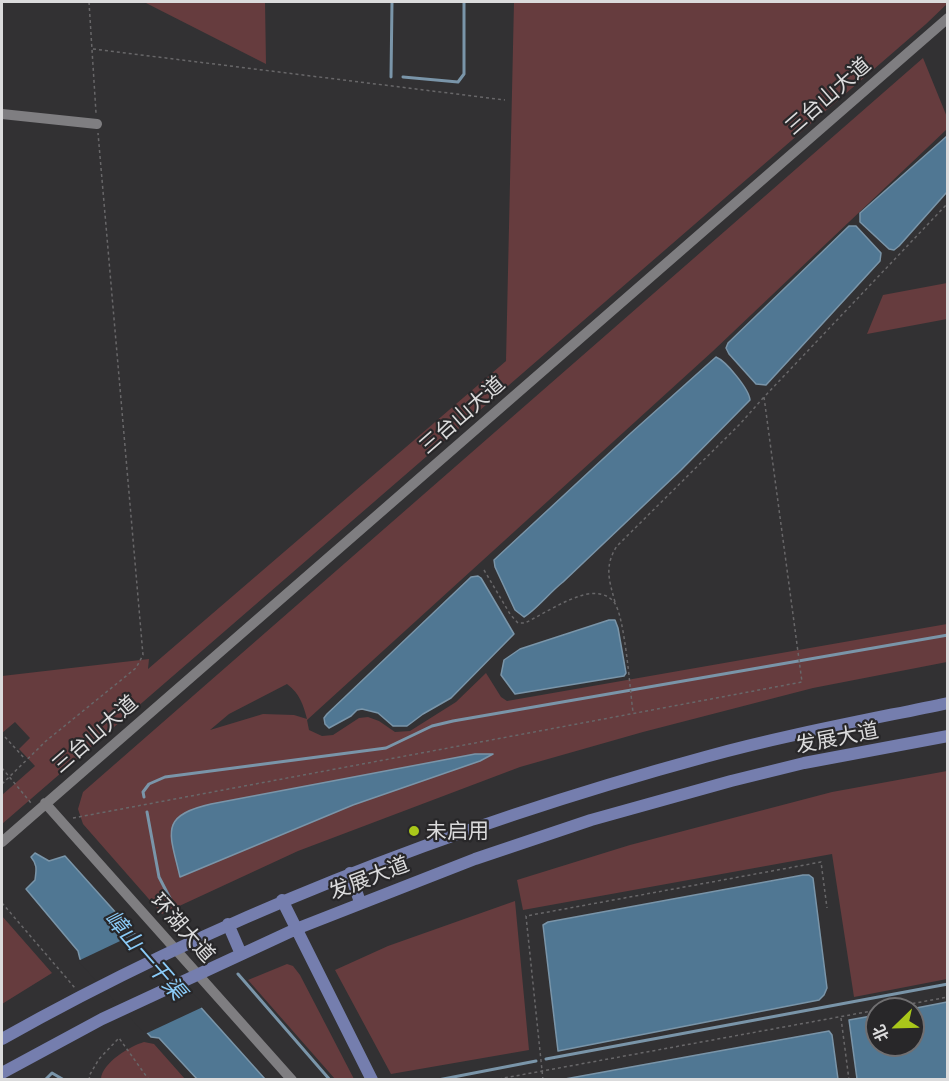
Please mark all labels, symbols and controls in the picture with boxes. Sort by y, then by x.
street label: 三台山大道 [780,52,876,140]
street label: 三台山大道 [414,371,510,459]
street label: 三台山大道 [47,690,143,778]
street label: 发展大道 [793,718,881,758]
place label: 未启用 [426,818,489,844]
marker: 未启用 [407,824,421,838]
street label: 发展大道 [325,851,413,905]
street label: 环湖大道 [146,888,220,968]
water label: 嶂山一干渠 [99,905,191,1005]
north arrow [865,997,925,1057]
text: 北 [868,1022,892,1045]

